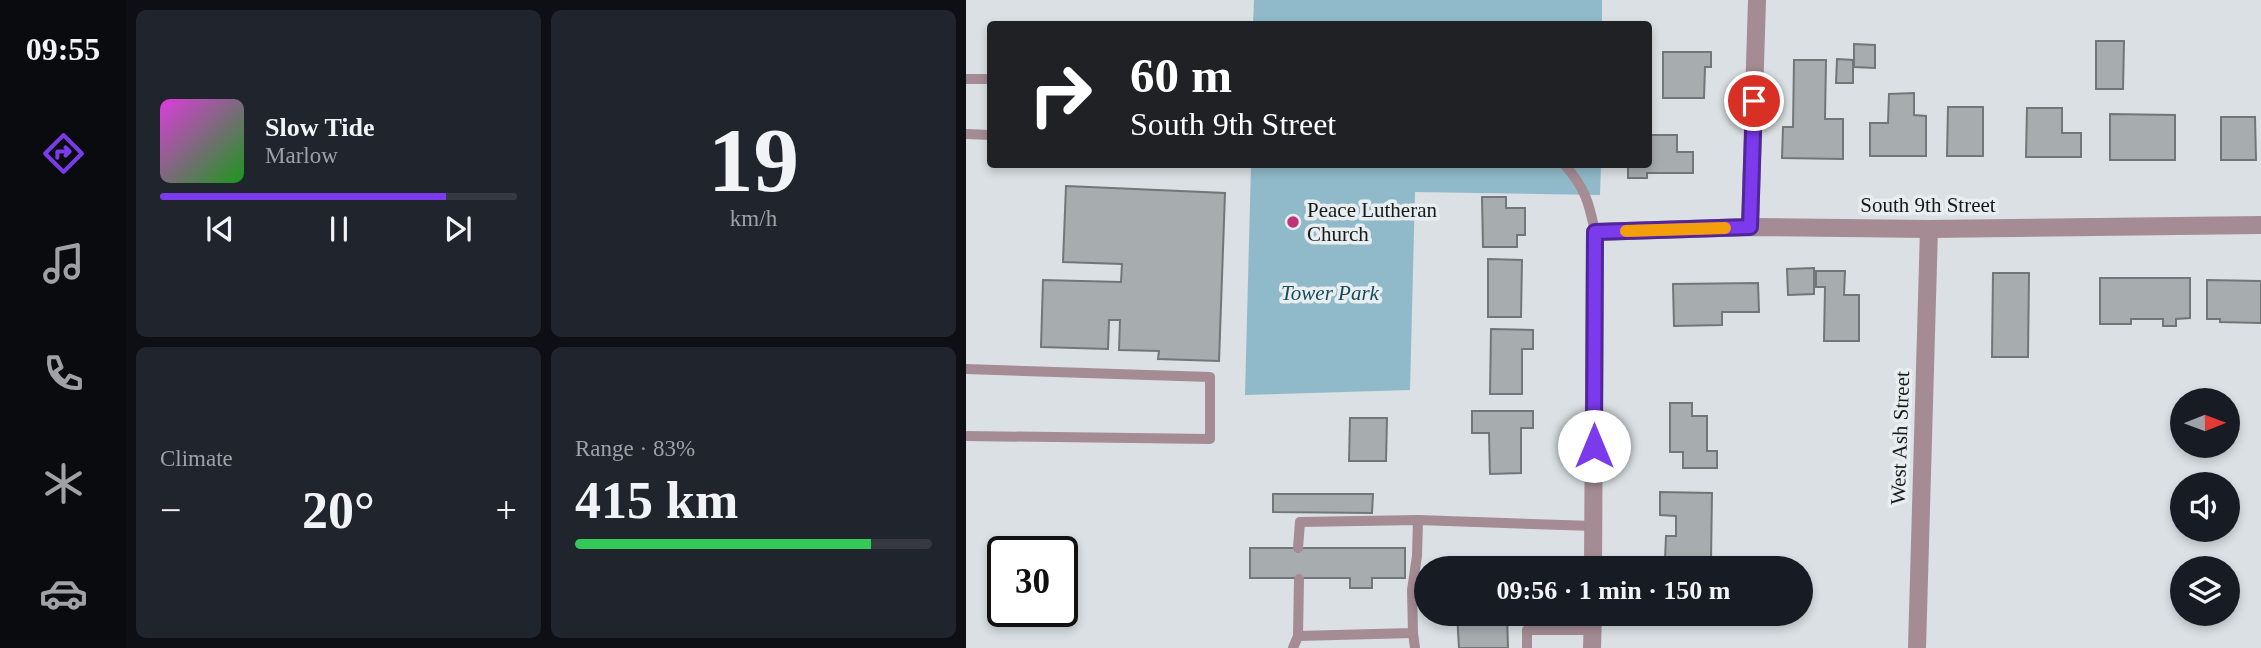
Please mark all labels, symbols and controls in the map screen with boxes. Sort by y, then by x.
text: 09:55 [26,31,100,67]
text: 60 m [1130,48,1232,103]
icon: right [1015,49,1106,140]
pin [1724,71,1784,131]
icon: arrive [1735,82,1773,120]
text: South 9th Street [1130,106,1336,142]
text: 19 [708,110,799,211]
text: Slow Tide [265,113,375,142]
icon: directions [39,129,88,178]
text: Marlow [265,143,338,168]
street label: South 9th Street [1860,193,1996,217]
place label: Peace Lutheran Church [1307,198,1438,246]
text: km/h [730,206,777,231]
icon: previous [201,210,239,248]
icon: pause [320,210,358,248]
icon: next [439,210,477,248]
marker: Peace Lutheran Church [1285,214,1301,230]
icon: music [39,239,88,288]
park label: Tower Park [1281,281,1380,305]
icon: phone [39,349,88,398]
street label: West Ash Street [1886,371,1914,505]
north arrow [2170,388,2240,458]
map controls [2170,388,2240,626]
position arrow [1557,409,1631,483]
text: Range · 83% [575,436,695,461]
text: Climate [160,446,233,471]
icon: climate [39,459,88,508]
text: 415 km [575,472,738,529]
button: sound [2170,472,2240,542]
text: 20° [302,482,375,539]
text: − [160,489,181,531]
text: + [496,489,517,531]
speed limit sign: 30 [987,536,1078,627]
button: layers [2170,556,2240,626]
icon: car [39,569,88,618]
text: 09:56 · 1 min · 150 m [1497,576,1731,605]

